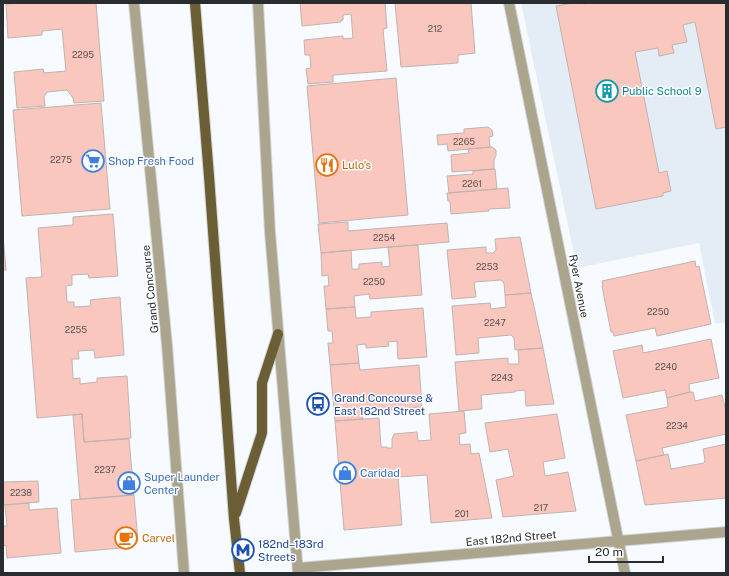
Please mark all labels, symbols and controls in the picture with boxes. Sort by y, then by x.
house number: 212 [428,23,442,34]
house number: 2295 [72,49,94,60]
building icon: Public School 9 [594,78,620,104]
place label: Public School 9 [622,85,702,97]
house number: 2265 [453,136,475,147]
supermarket icon: Shop Fresh Food [80,148,106,174]
restaurant icon: Lulo’s [314,152,340,178]
house number: 2275 [50,154,72,165]
place label: Shop Fresh Food [108,155,194,167]
place label: Lulo’s [342,159,372,171]
house number: 2261 [462,178,482,189]
house number: 2254 [373,232,395,243]
street label: Grand Concourse [139,244,161,334]
street label: Ryer Avenue [567,253,591,319]
house number: 2253 [476,261,498,272]
house number: 2250 [363,276,385,287]
house number: 2250 [647,306,669,317]
house number: 2247 [484,317,506,328]
house number: 2255 [65,324,87,335]
house number: 2240 [655,361,677,372]
house number: 2243 [491,372,513,383]
bus stop icon: Grand Concourse & East 182nd Street [305,391,331,417]
place label: Grand Concourse & East 182nd Street [334,392,433,417]
house number: 2234 [666,420,688,431]
shop icon: Caridad [332,460,358,486]
house number: 2237 [94,464,116,475]
place label: Caridad [360,467,400,479]
shop icon: Super Launder Center [116,470,142,496]
place label: Super Launder Center [144,471,220,496]
house number: 2238 [10,487,32,498]
house number: 217 [534,502,548,513]
house number: 201 [455,508,469,519]
cafe icon: Carvel [113,525,139,551]
street label: East 182nd Street [465,528,557,548]
place label: Carvel [142,532,175,544]
metro station icon: 182nd–183rd Streets [230,537,256,563]
place label: 182nd–183rd Streets [258,538,324,563]
scale bar [589,538,663,564]
text: 20 m [595,545,623,559]

